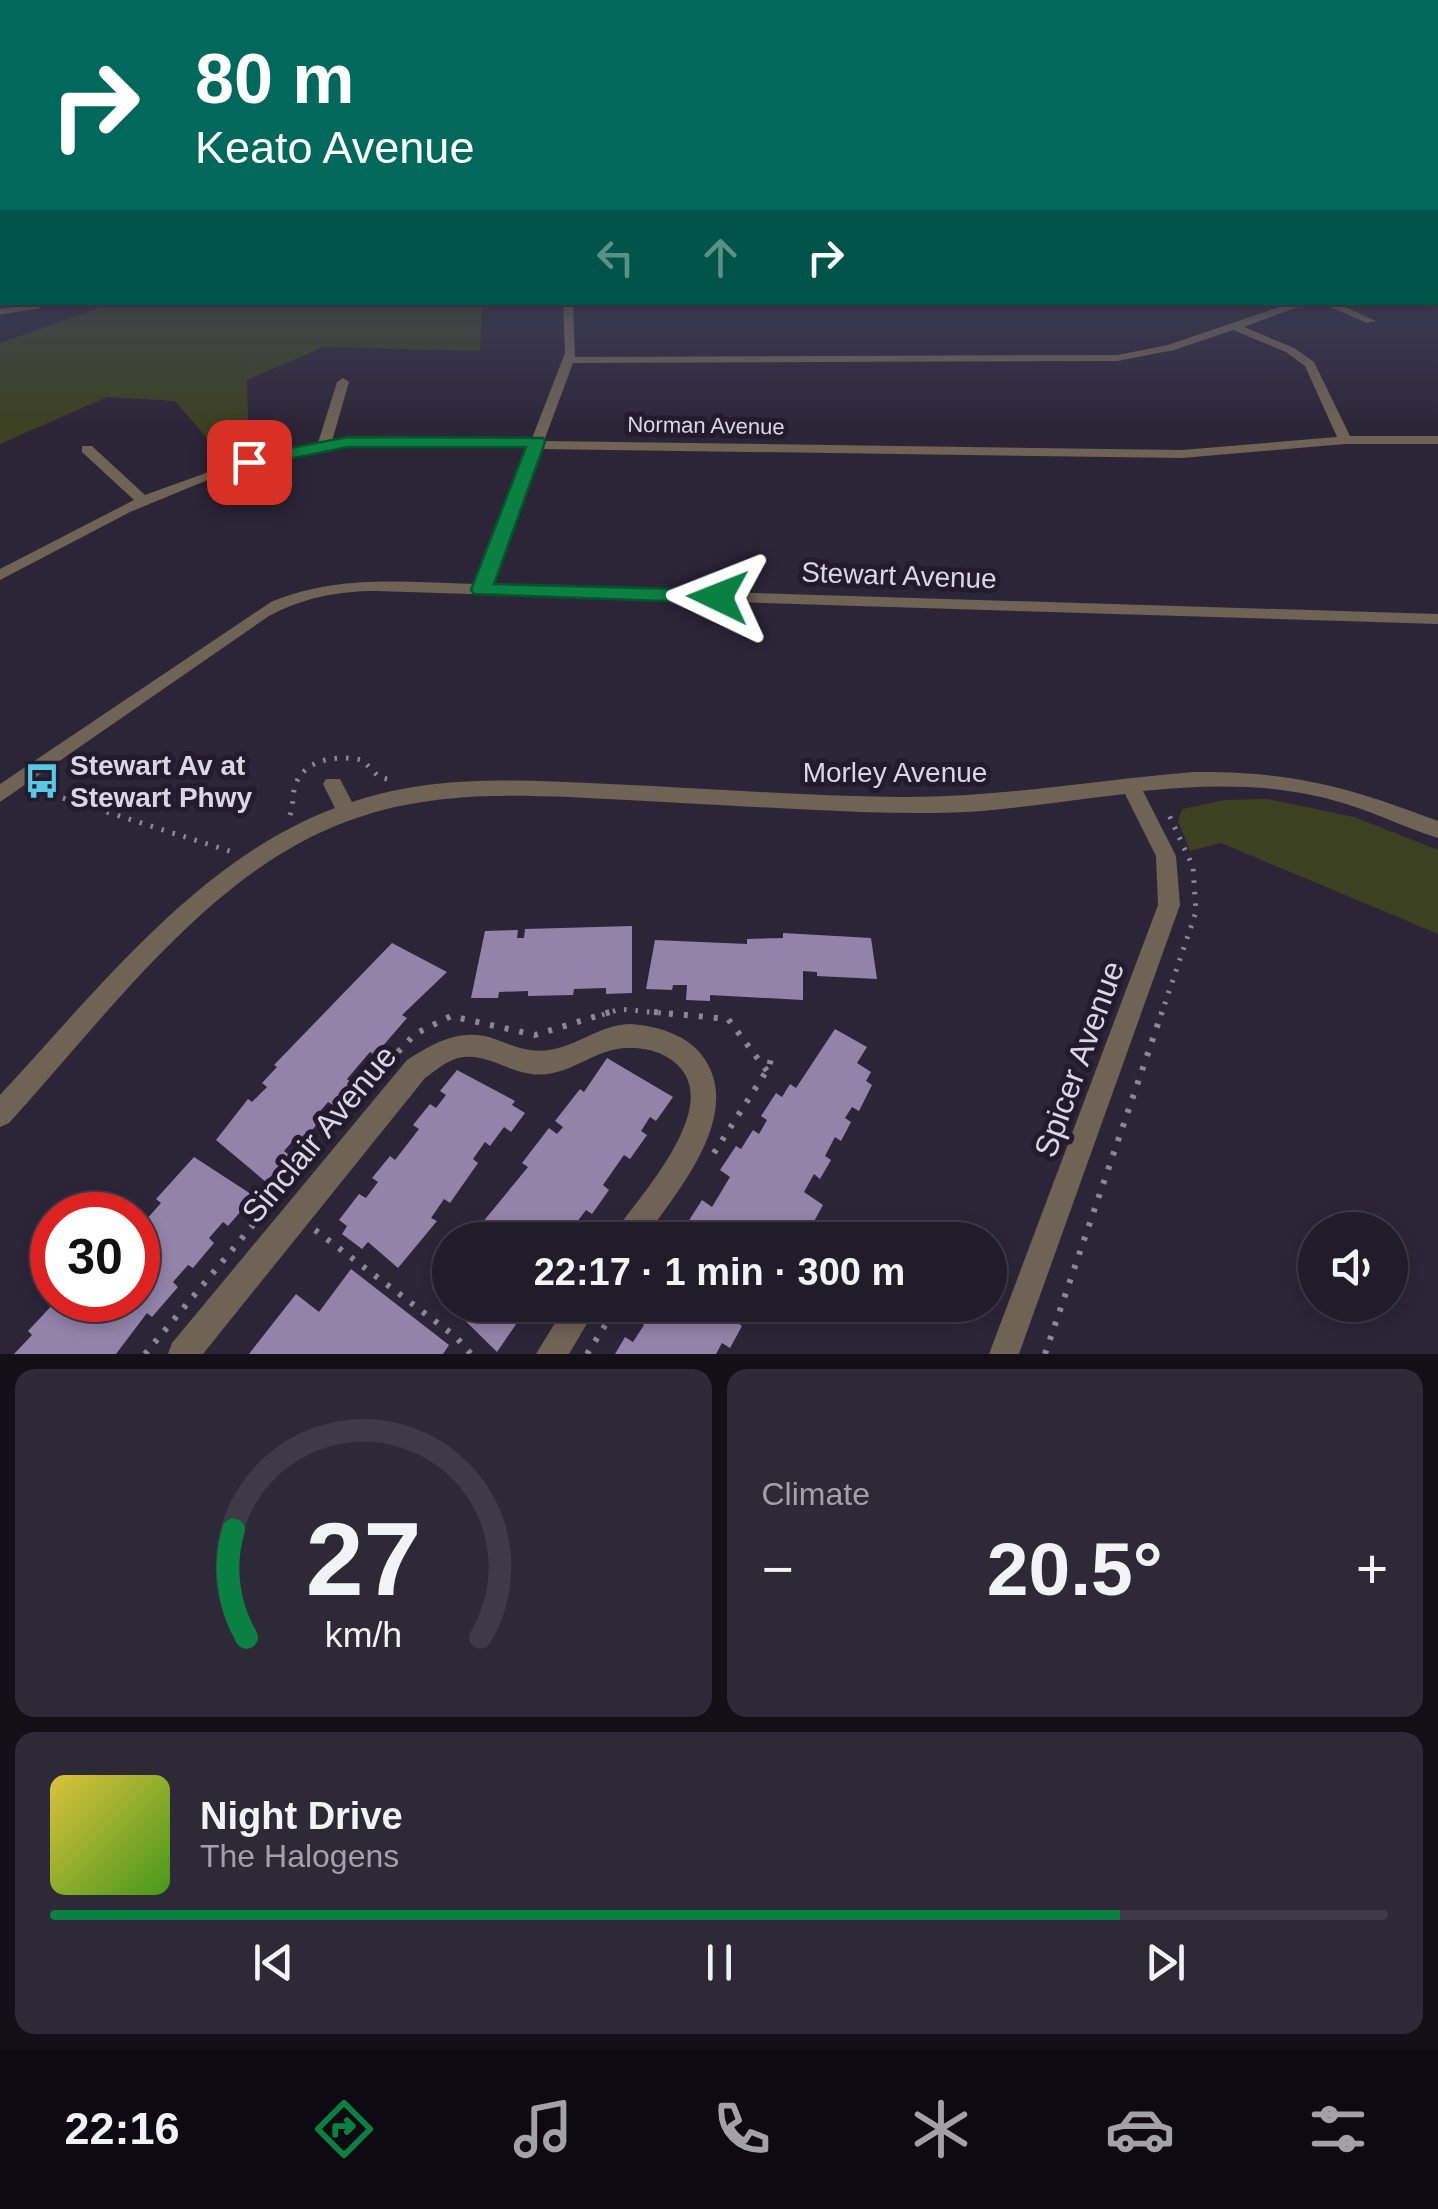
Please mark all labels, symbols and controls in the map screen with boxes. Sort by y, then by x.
icon: right [30,40,160,170]
text: 80 m [195,40,355,118]
text: Keato Avenue [195,122,474,173]
icon: left [588,230,643,285]
icon: ahead [693,230,748,285]
icon: right [798,230,853,285]
street label: Norman Avenue [627,412,785,439]
pin [207,420,292,505]
icon: arrive [222,435,277,490]
position arrow [666,545,770,649]
street label: Stewart Avenue [801,557,997,594]
place label: Stewart Av at Stewart Phwy [70,750,252,813]
street label: Morley Avenue [803,757,987,788]
bus stop icon: Stewart Av at Stewart Phwy [23,762,61,800]
street label: Spicer Avenue [1027,956,1131,1162]
street label: Sinclair Avenue [235,1038,403,1230]
speed limit sign: 30 [30,1192,160,1322]
map controls [1298,1212,1408,1322]
button: sound [1298,1212,1408,1322]
text: 22:17 · 1 min · 300 m [534,1251,905,1293]
text: Climate [762,1476,870,1512]
text: 27 [305,1501,421,1617]
text: 20.5° [987,1527,1163,1611]
text: − [762,1538,794,1600]
text: + [1356,1538,1388,1600]
text: km/h [325,1615,402,1655]
text: Night Drive [200,1795,403,1837]
text: The Halogens [200,1838,399,1874]
icon: previous [246,1935,301,1990]
icon: pause [692,1935,747,1990]
icon: next [1138,1935,1193,1990]
icon: directions [309,2094,379,2164]
icon: music [508,2094,578,2164]
icon: phone [707,2094,777,2164]
icon: climate [906,2094,976,2164]
icon: car [1105,2094,1175,2164]
icon: filters [1303,2094,1373,2164]
text: 22:16 [64,2103,180,2154]

